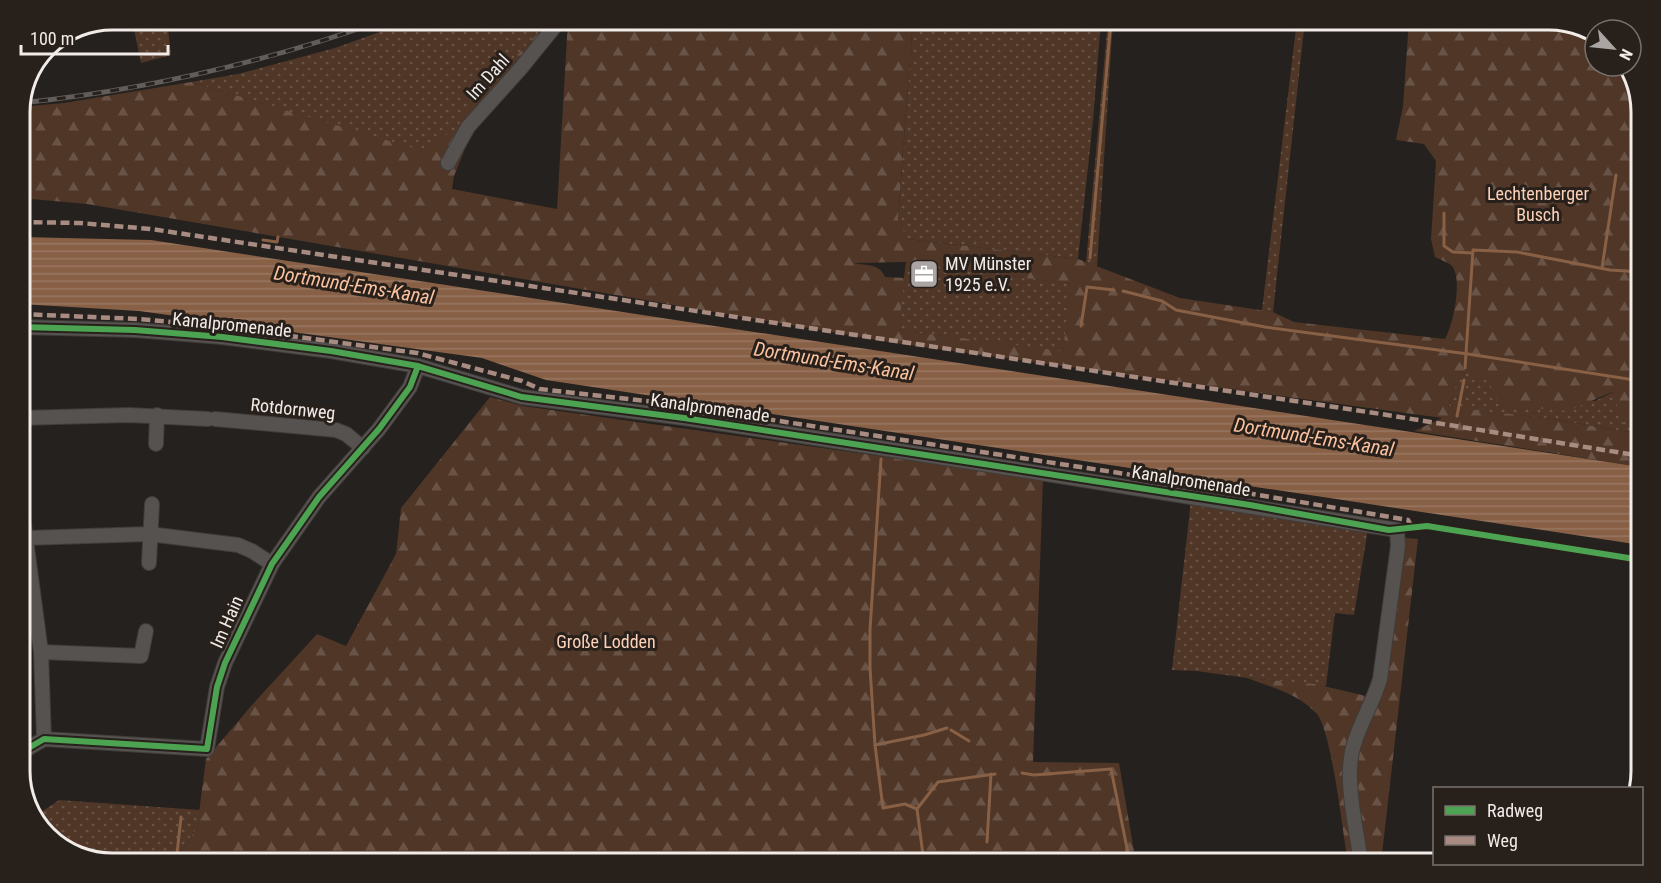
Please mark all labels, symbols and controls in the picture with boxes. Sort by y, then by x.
scale bar [21,18,168,56]
north arrow [1583,18,1643,78]
text: 100 m [30,28,74,49]
text: N [1615,46,1637,63]
street label: Im Dahl [462,50,513,104]
park label: Lechtenberger Busch [1487,183,1589,225]
place label: MV Münster 1925 e.V. [945,253,1032,295]
office icon: MV Münster 1925 e.V. [908,258,940,290]
water label: Dortmund-Ems-Kanal [272,260,436,310]
street label: Kanalpromenade [171,308,293,341]
water label: Dortmund-Ems-Kanal [752,336,916,386]
street label: Kanalpromenade [649,389,771,426]
street label: Rotdornweg [250,394,336,423]
water label: Dortmund-Ems-Kanal [1232,412,1396,462]
street label: Kanalpromenade [1130,461,1252,500]
street label: Im Hain [206,592,247,651]
park label: Große Lodden [556,631,656,652]
legend [1433,787,1643,865]
text: Radweg [1487,800,1543,821]
text: Weg [1487,830,1518,851]

